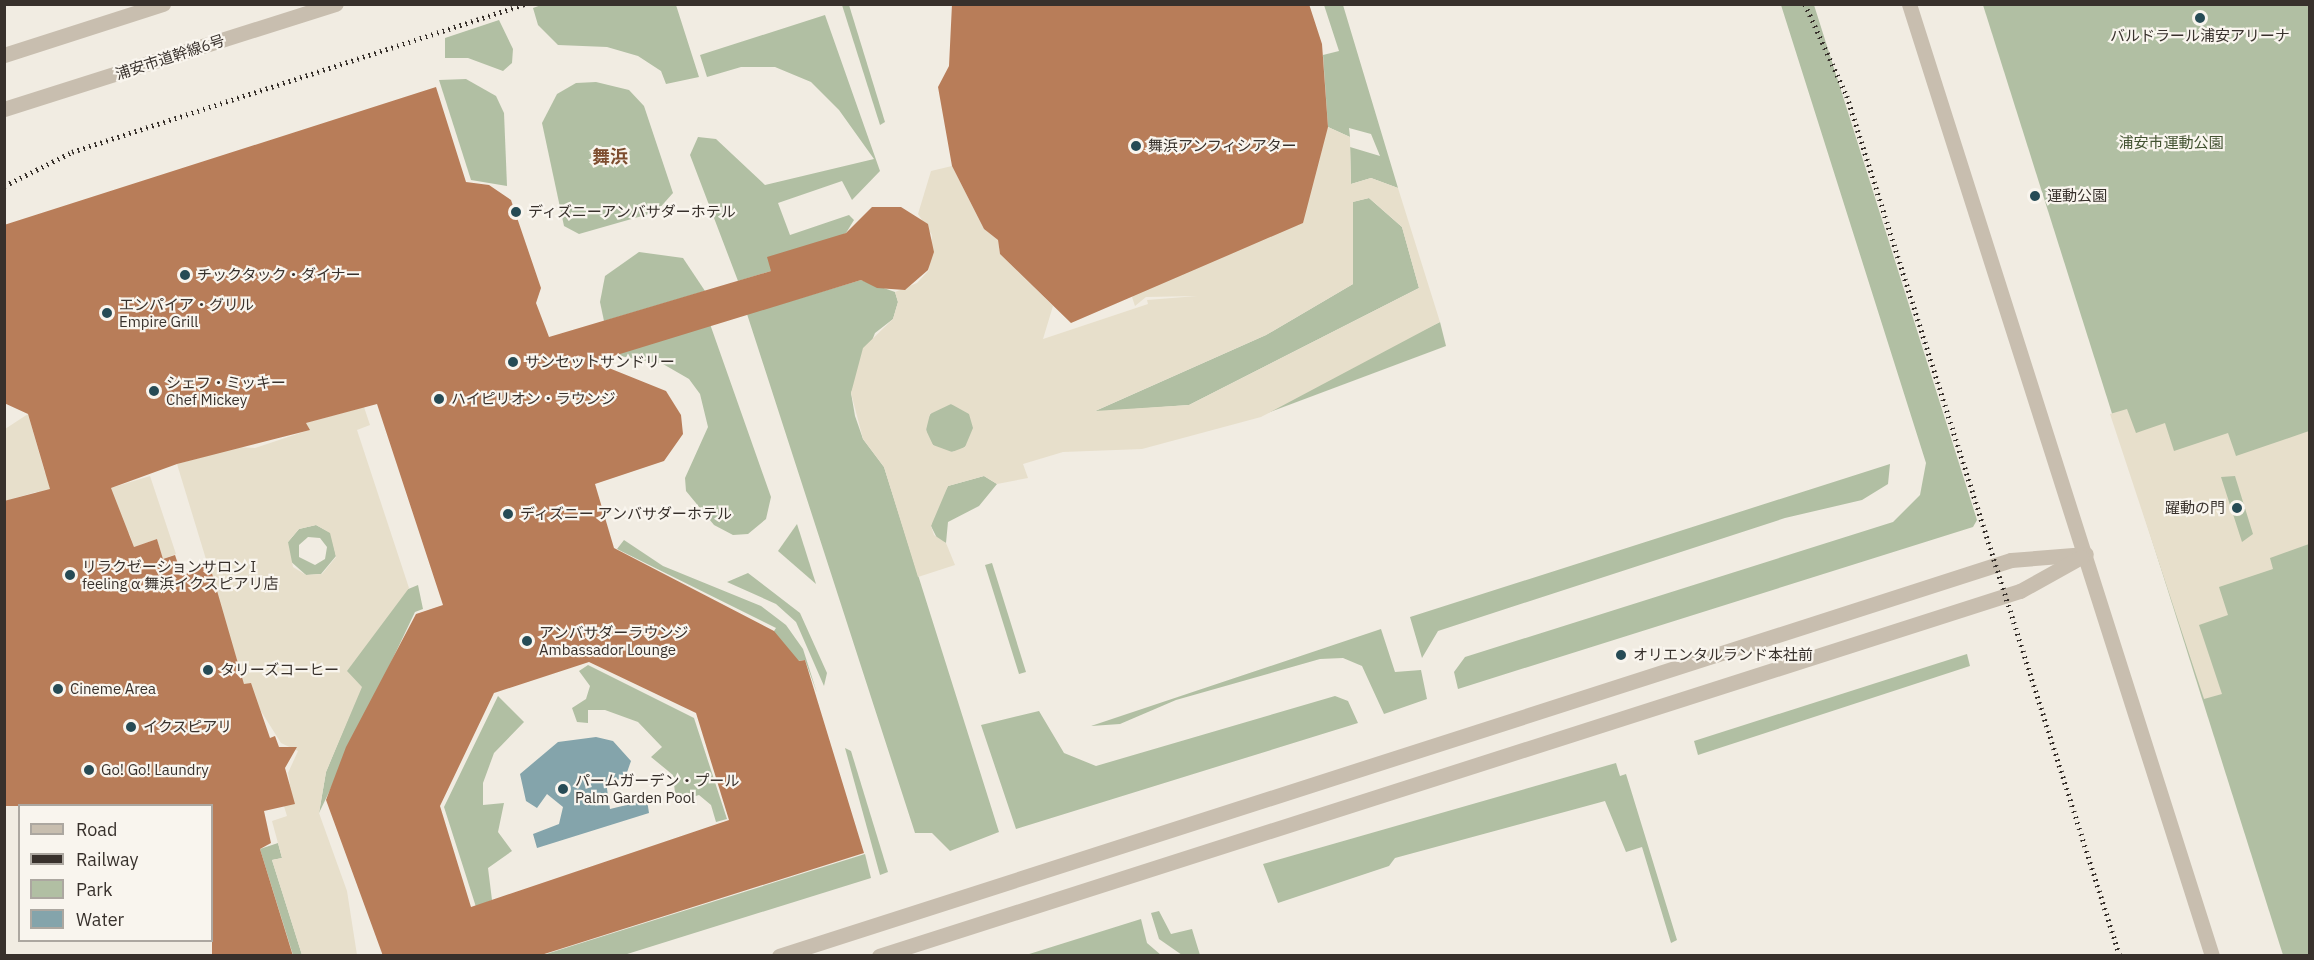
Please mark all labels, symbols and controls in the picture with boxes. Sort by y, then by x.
marker: バルドラール浦安アリーナ [2193,11,2207,25]
place label: バルドラール浦安アリーナ [2110,27,2290,45]
street label: 浦安市道幹線6号 [113,31,227,83]
park label: 浦安市運動公園 [2119,134,2223,152]
place label: 舞浜アンフィシアター [1148,137,1298,155]
marker: 舞浜アンフィシアター [1129,139,1143,153]
district label: 舞浜 [592,146,628,168]
place label: 運動公園 [2047,187,2107,205]
marker: 運動公園 [2028,189,2042,203]
place label: ディズニーアンバサダーホテル [528,203,738,221]
marker: ディズニーアンバサダーホテル [509,205,523,219]
place label: チックタック・ダイナー [197,266,362,284]
marker: チックタック・ダイナー [178,268,192,282]
place label: エンパイア・グリル Empire Grill [119,295,254,330]
marker: エンパイア・グリル Empire Grill [100,306,114,320]
place label: サンセットサンドリー [525,353,675,371]
marker: サンセットサンドリー [506,355,520,369]
place label: シェフ・ミッキー Chef Mickey [166,373,286,408]
marker: シェフ・ミッキー Chef Mickey [147,384,161,398]
place label: ハイピリオン・ラウンジ [451,390,616,408]
marker: ハイピリオン・ラウンジ [432,392,446,406]
place label: 躍動の門 [2165,499,2225,517]
marker: 躍動の門 [2230,501,2244,515]
place label: ディズニー アンバサダーホテル [520,505,734,523]
marker: ディズニー アンバサダーホテル [501,507,515,521]
place label: リラクゼーションサロン I feeling α 舞浜イクスピアリ店 [82,557,279,592]
marker: リラクゼーションサロン I feeling α 舞浜イクスピアリ店 [63,568,77,582]
place label: アンバサダーラウンジ Ambassador Lounge [539,623,689,658]
marker: アンバサダーラウンジ Ambassador Lounge [520,634,534,648]
place label: オリエンタルランド本社前 [1633,646,1813,664]
marker: オリエンタルランド本社前 [1614,648,1628,662]
place label: タリーズコーヒー [220,661,340,679]
marker: タリーズコーヒー [201,663,215,677]
place label: Cineme Area [70,680,156,698]
marker: Cineme Area [51,682,65,696]
place label: イクスピアリ [143,718,233,736]
marker: イクスピアリ [124,720,138,734]
place label: Go! Go! Laundry [101,761,209,779]
marker: Go! Go! Laundry [82,763,96,777]
place label: パームガーデン・プール Palm Garden Pool [575,771,740,806]
marker: パームガーデン・プール Palm Garden Pool [556,782,570,796]
legend [18,804,213,942]
text: Road [76,818,117,841]
text: Railway [76,848,138,871]
text: Park [76,878,112,901]
text: Water [76,908,124,931]

